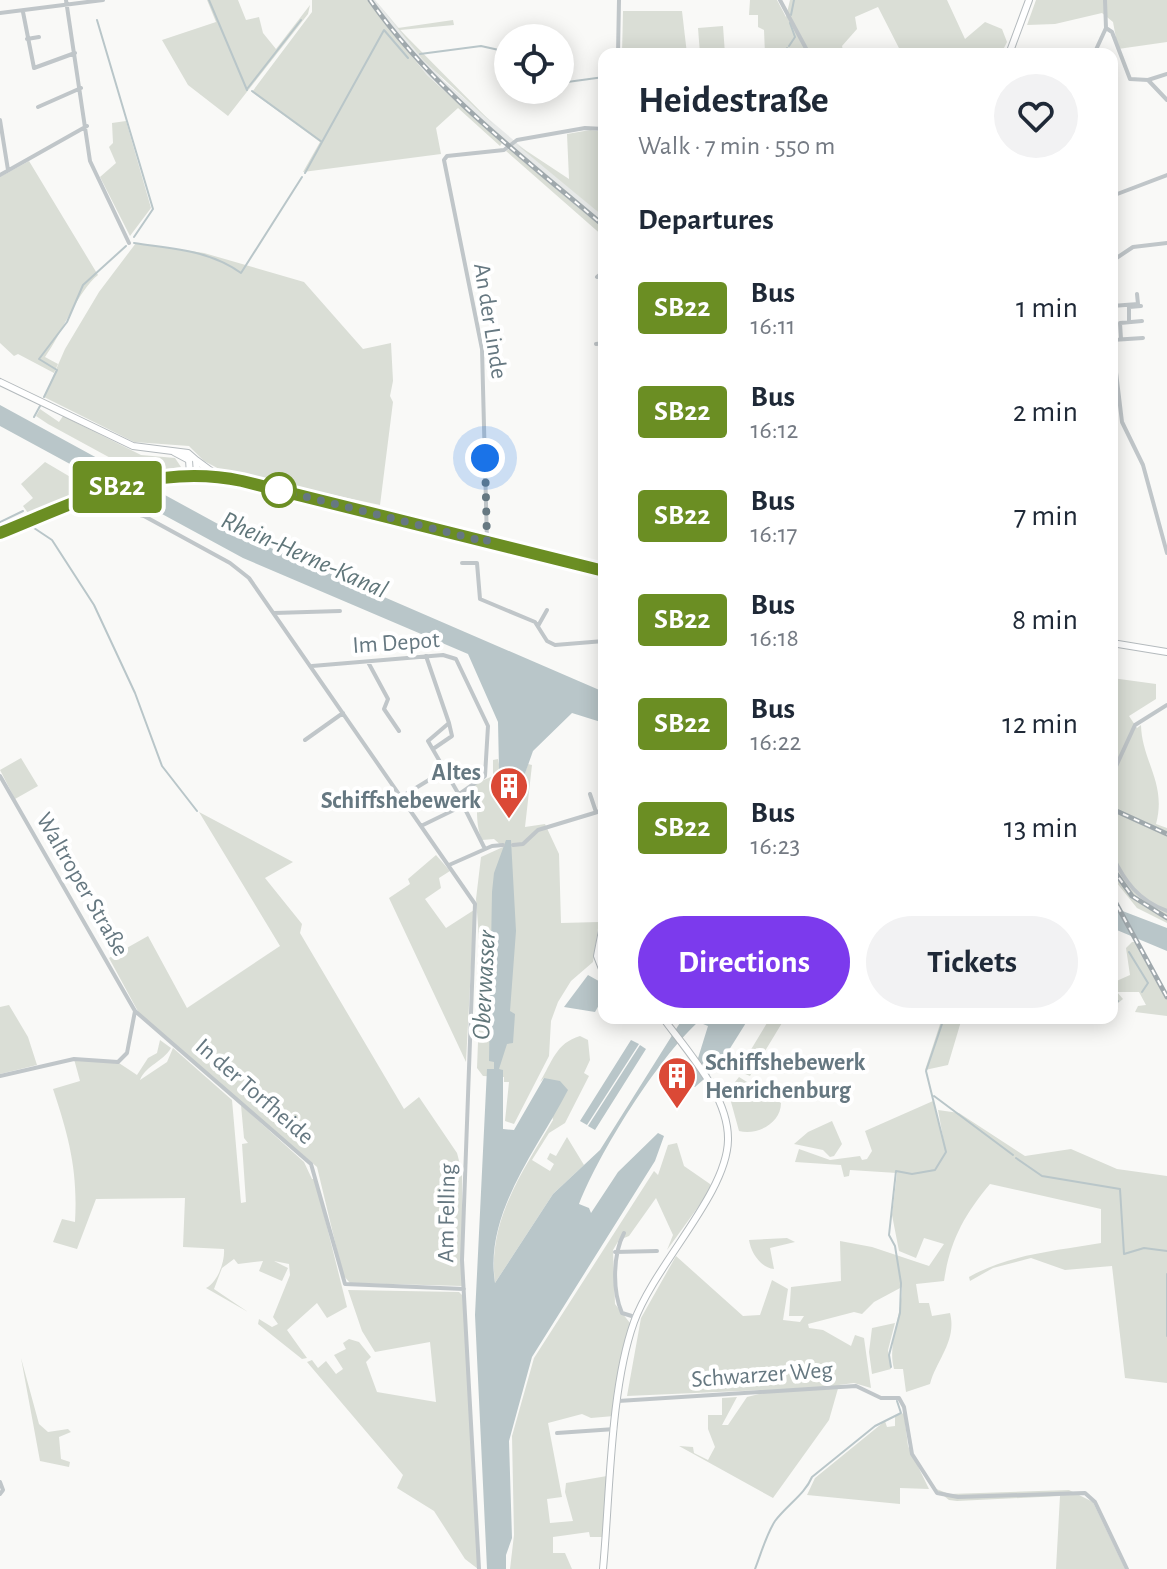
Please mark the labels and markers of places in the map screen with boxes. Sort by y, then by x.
unlabelled marker [262,473,296,507]
place label: Altes Schiffshebewerk [321,761,481,813]
building icon: Altes Schiffshebewerk [488,765,530,820]
place label: Schiffshebewerk Henrichenburg [705,1051,865,1103]
building icon: Schiffshebewerk Henrichenburg [656,1055,698,1110]

